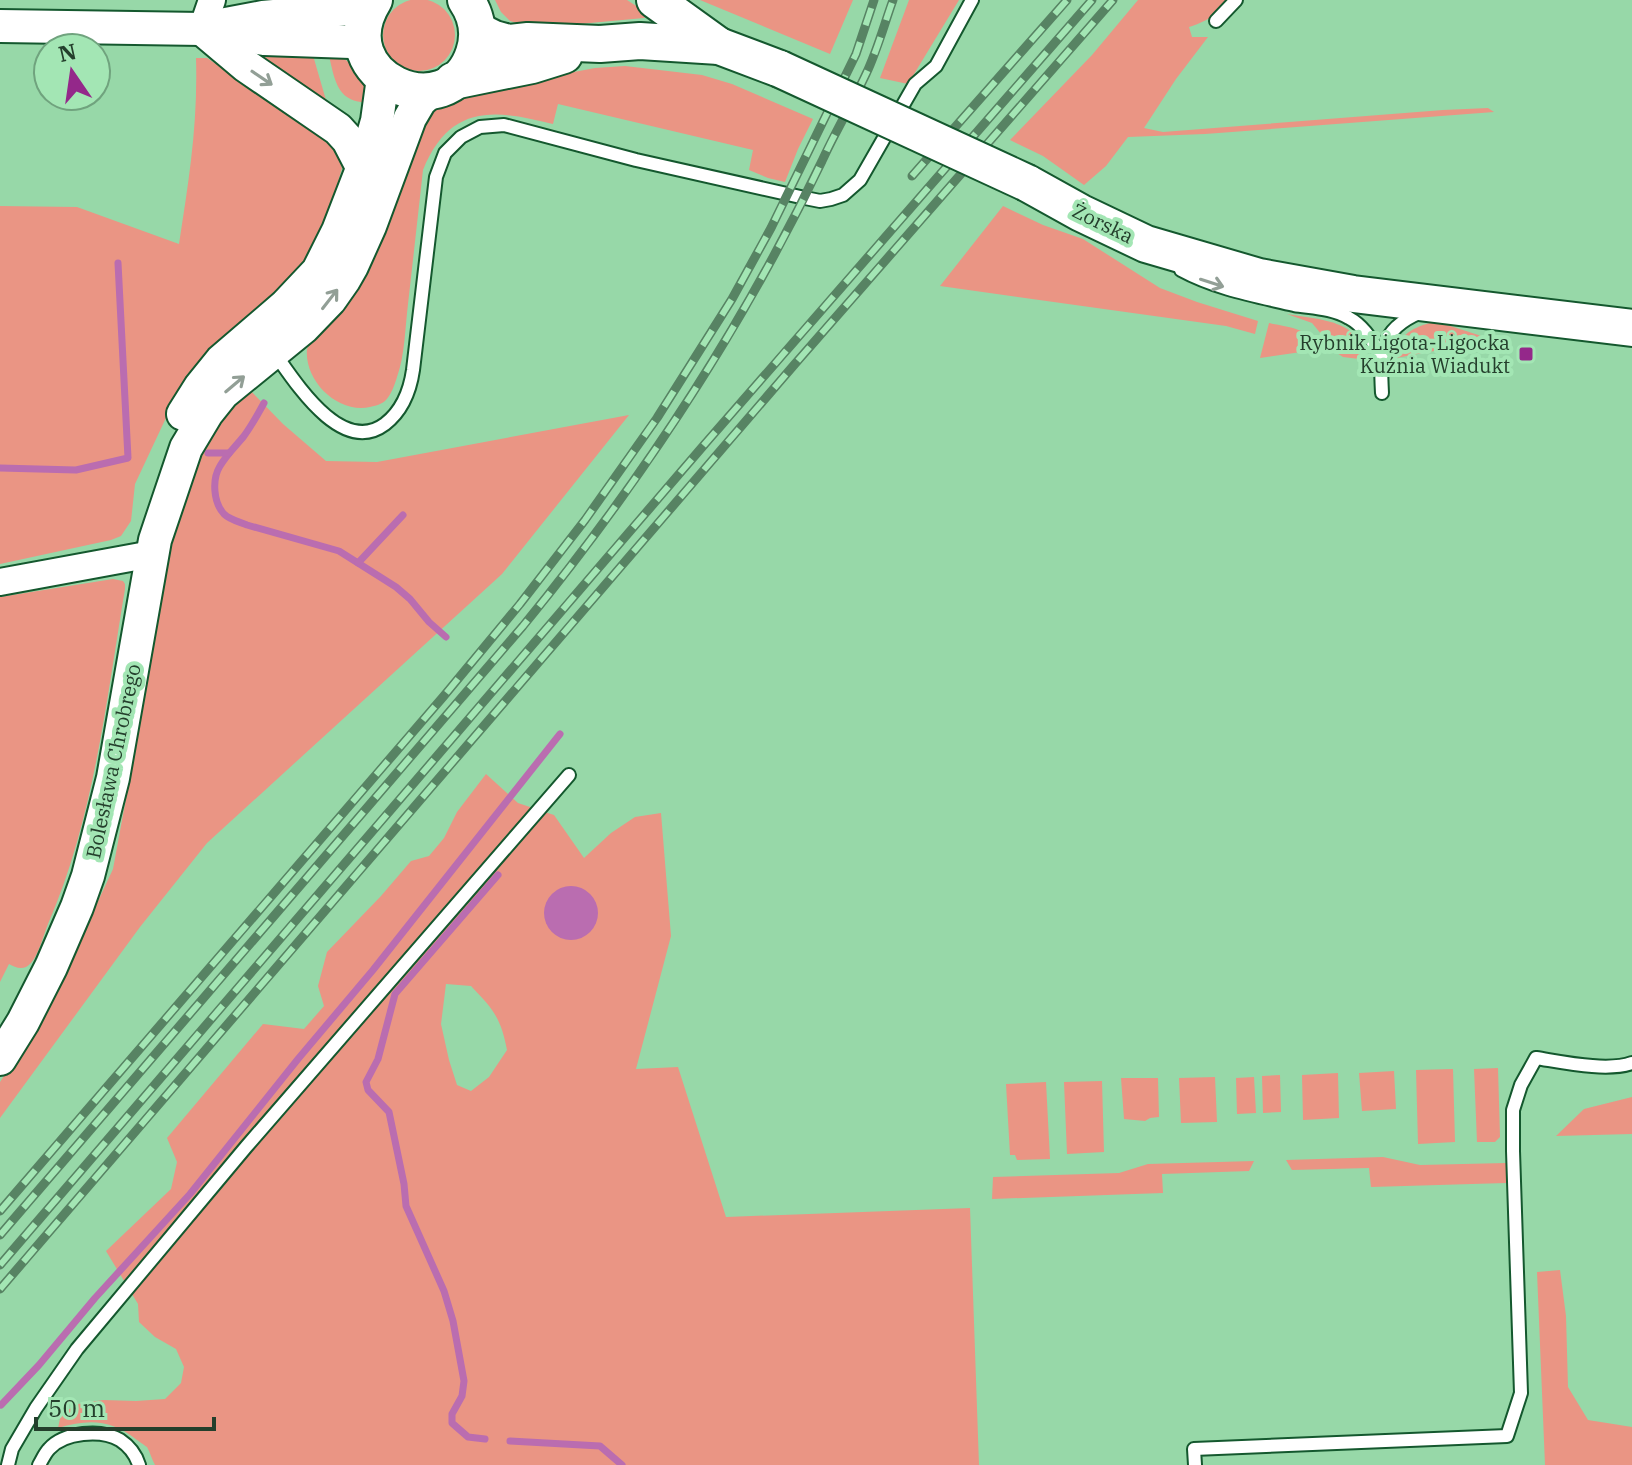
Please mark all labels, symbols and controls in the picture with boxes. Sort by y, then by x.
north arrow [32,32,112,112]
text: N [56,36,79,68]
one-way arrow [251,70,273,86]
street label: Żorska [1068,197,1138,249]
one-way arrow [1200,277,1225,292]
one-way arrow [321,289,338,310]
place label: Rybnik Ligota-Ligocka Kuźnia Wiadukt [1299,329,1510,379]
marker: Rybnik Ligota-Ligocka Kuźnia Wiadukt [1517,345,1535,363]
one-way arrow [224,375,245,393]
street label: Bolesława Chrobrego [79,661,147,861]
scale bar [36,1381,214,1431]
text: 50 m [48,1392,105,1424]

